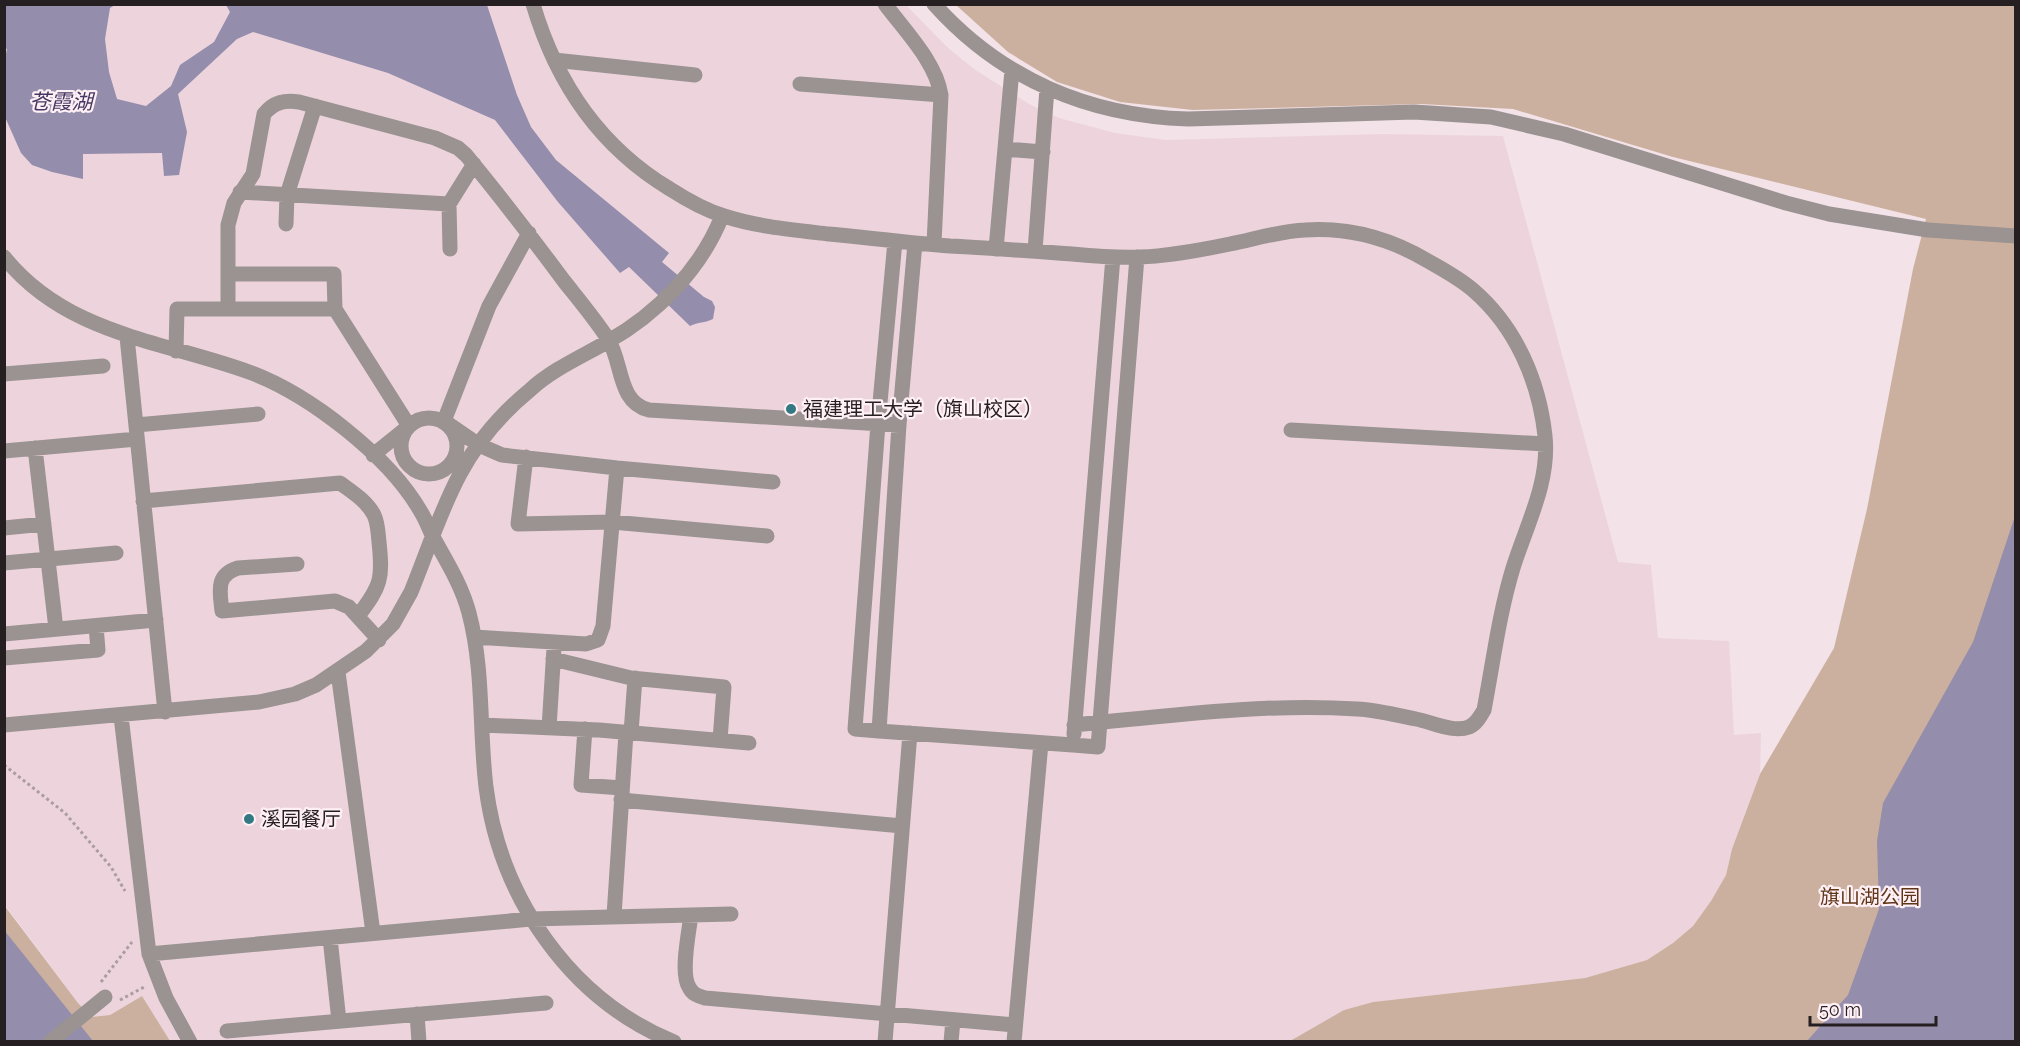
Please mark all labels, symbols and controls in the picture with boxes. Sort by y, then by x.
water label: 苍霞湖 [30,89,95,114]
place label: 福建理工大学（旗山校区） [803,397,1043,421]
marker: 福建理工大学（旗山校区） [784,402,798,416]
place label: 溪园餐厅 [261,807,341,831]
marker: 溪园餐厅 [242,812,256,826]
park label: 旗山湖公园 [1820,885,1920,909]
scale bar [1810,989,1936,1027]
text: 50 m [1819,999,1861,1020]

